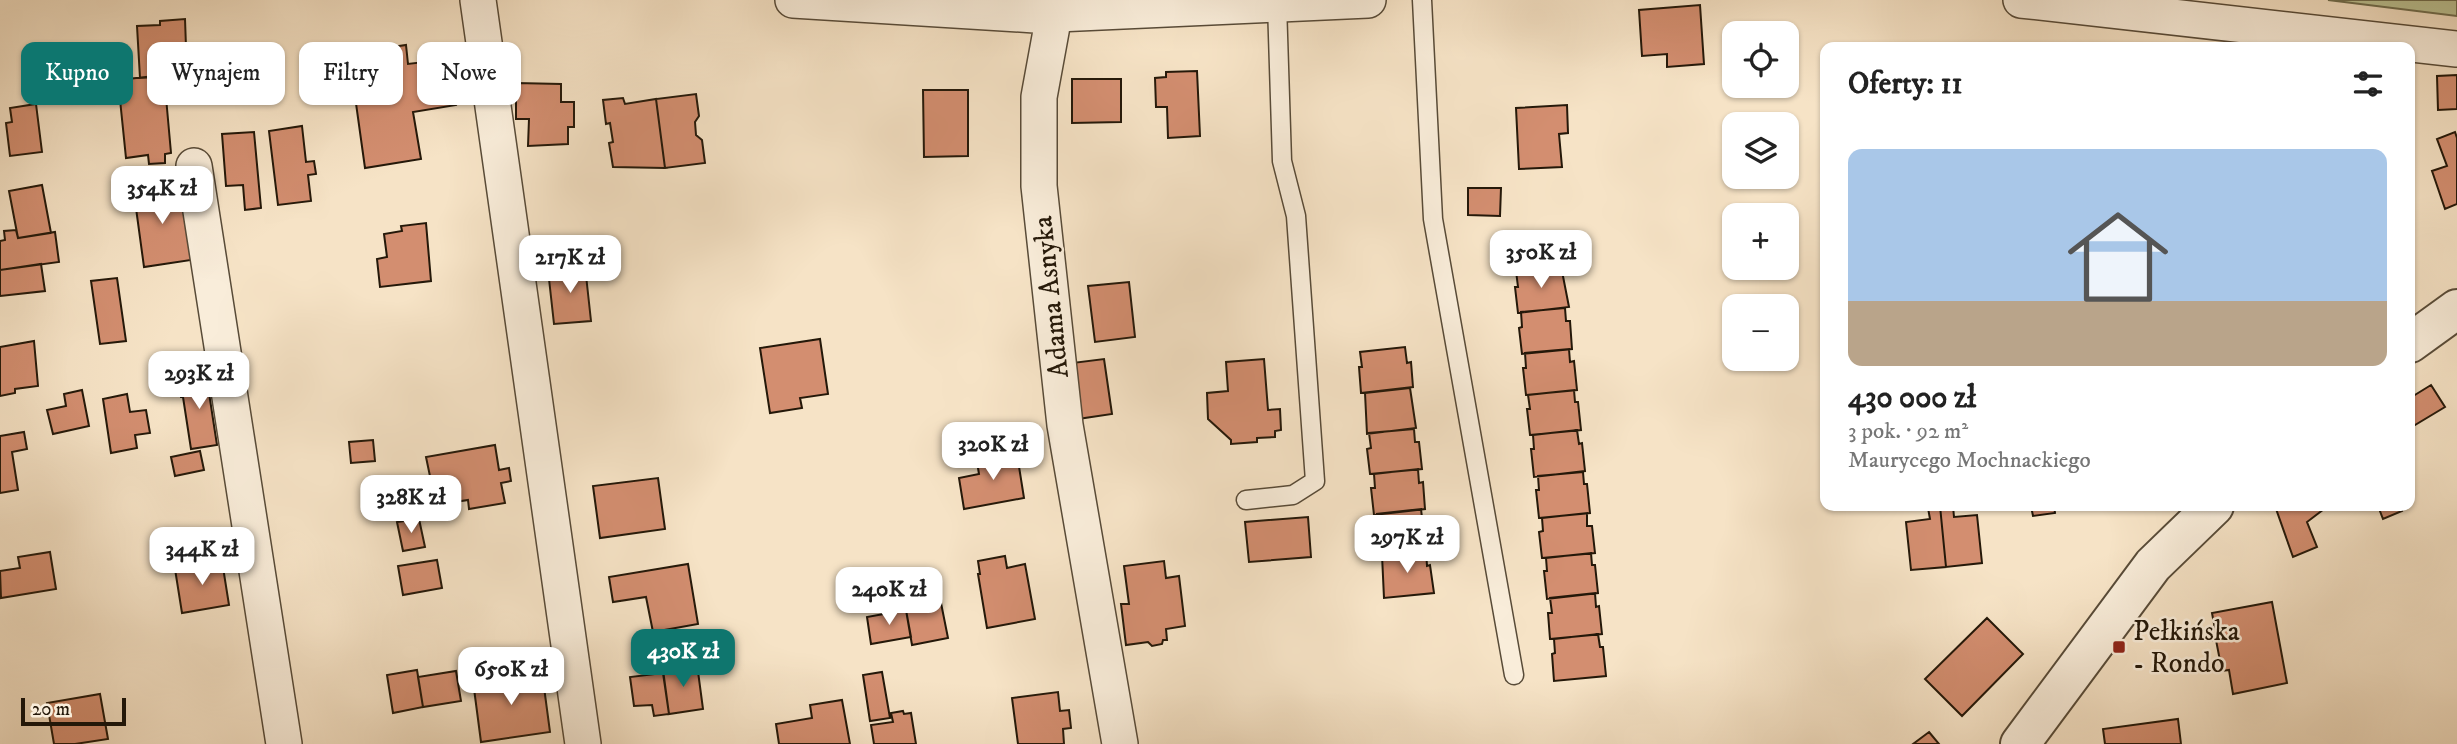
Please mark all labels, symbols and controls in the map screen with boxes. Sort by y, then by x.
map controls [1722,21,1799,371]
button: locate [1722,21,1799,98]
chip: Kupno [21,42,133,105]
chip: Wynajem [147,42,285,105]
chip: Filtry [299,42,403,105]
chip: Nowe [417,42,521,105]
icon: filters [2349,65,2387,103]
text: Oferty: 11 [1848,66,1962,103]
button: layers [1722,112,1799,189]
pin: 354K zł [97,166,227,226]
text: 354K zł [127,174,197,203]
icon: home [2055,194,2181,320]
button: + [1722,203,1799,280]
street label: Adama Asnyka [1025,214,1077,380]
pin: 350K zł [1476,230,1606,290]
pin: 217K zł [505,236,635,295]
text: 350K zł [1506,238,1576,267]
text: 217K zł [535,243,605,272]
button: − [1722,294,1799,371]
pin: 293K zł [134,352,264,411]
text: 293K zł [164,359,234,388]
text: 430 000 zł [1848,380,1976,417]
text: 3 pok. · 92 m² [1848,417,1968,446]
pin: 320K zł [928,422,1058,482]
text: 320K zł [958,430,1028,459]
text: Maurycego Mochnackiego [1848,446,2091,475]
pin: 328K zł [346,476,476,535]
text: 328K zł [376,483,446,512]
pin: 297K zł [1342,516,1472,575]
text: 297K zł [1371,523,1443,552]
pin: 344K zł [137,528,267,587]
text: 344K zł [165,535,239,564]
pin: 240K zł [824,568,954,627]
text: 240K zł [852,575,926,604]
place label: Pełkińska - Rondo [2133,614,2240,681]
pin: 430K zł [618,630,748,689]
text: 430K zł [647,637,719,666]
marker: Pełkińska - Rondo [2111,639,2127,655]
pin: 650K zł [446,648,576,707]
text: 650K zł [474,655,548,684]
scale bar [21,695,126,727]
text: 20 m [32,698,70,721]

